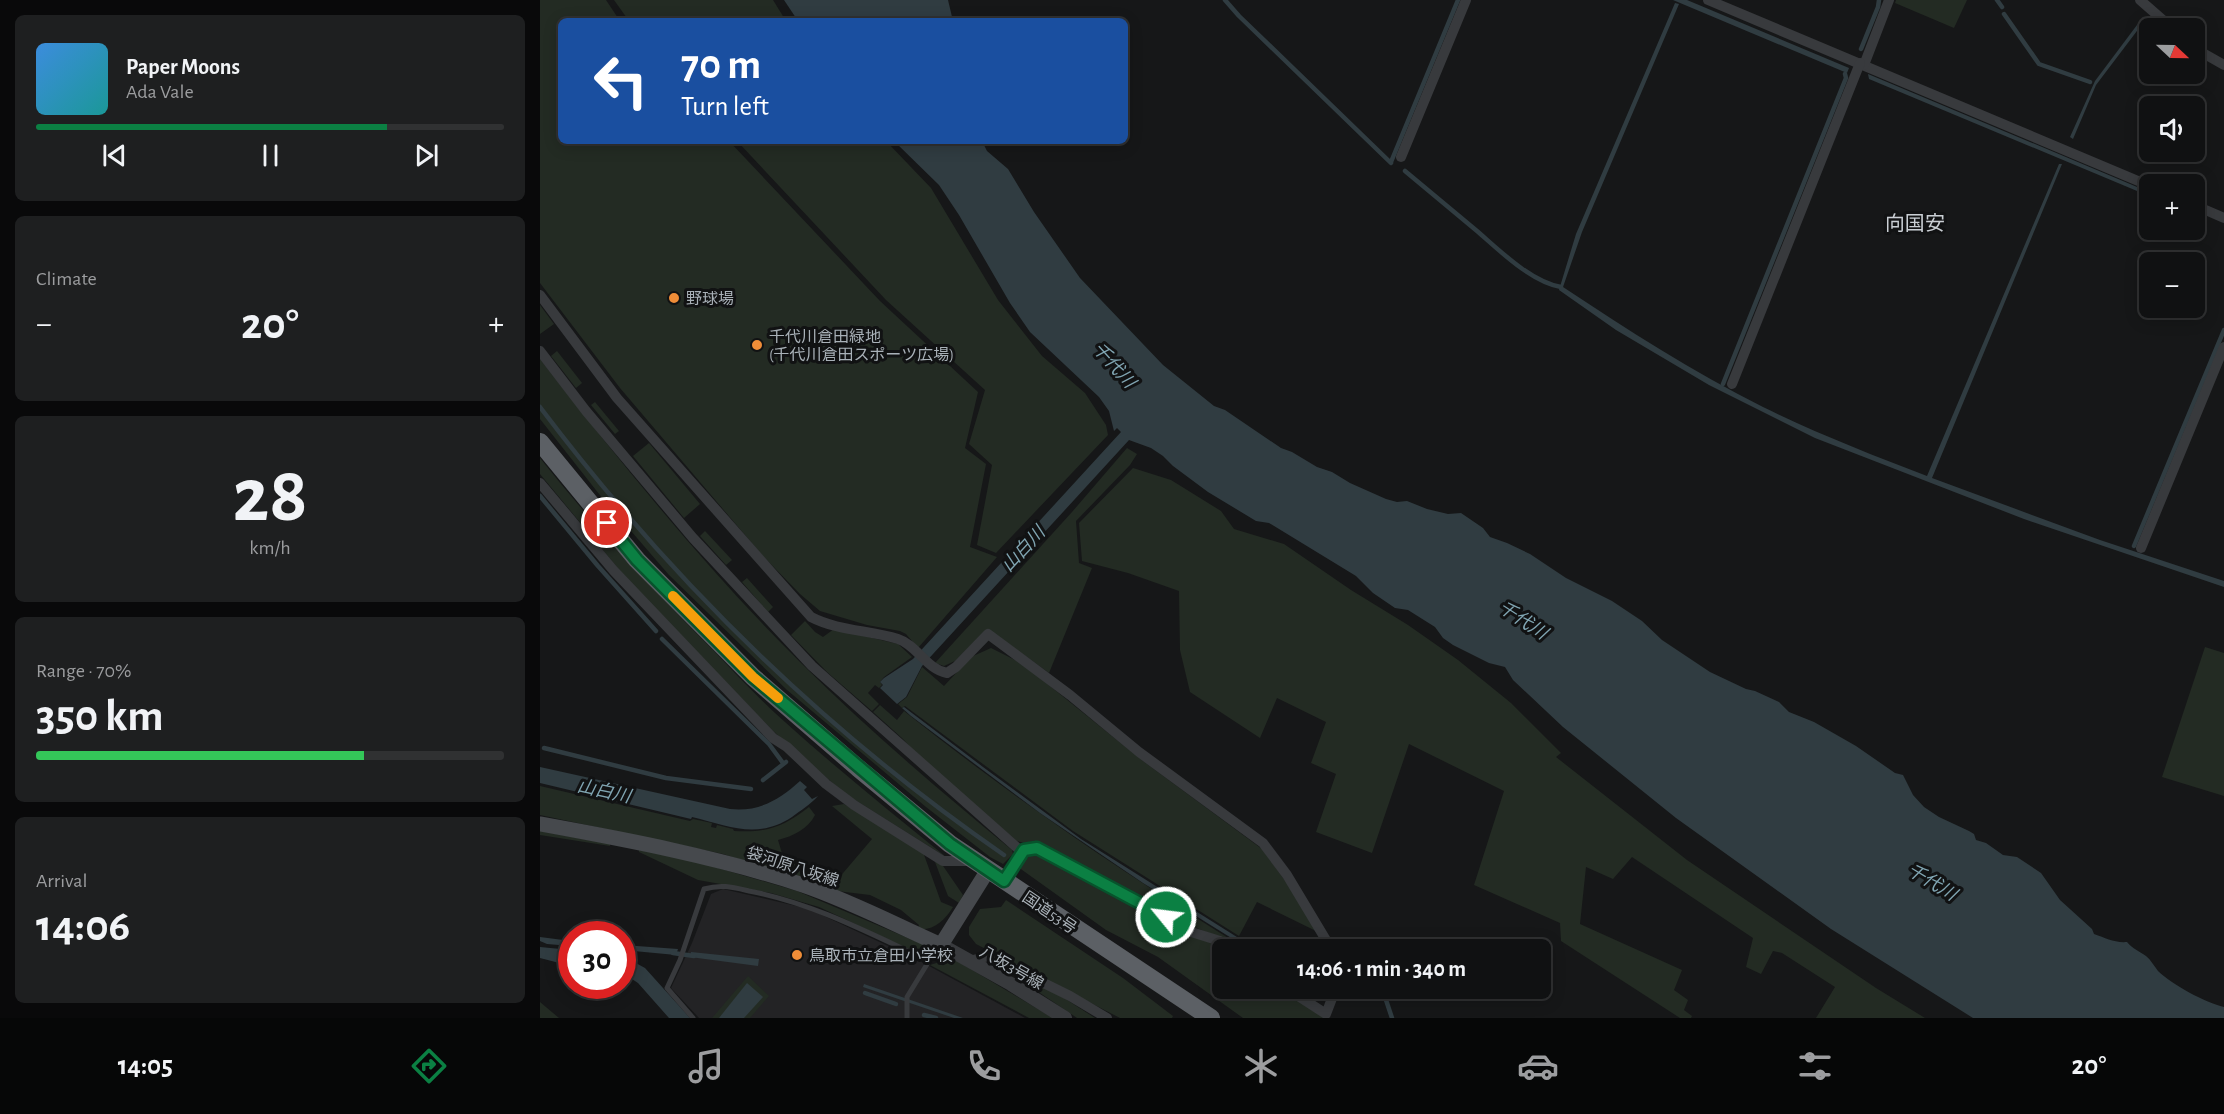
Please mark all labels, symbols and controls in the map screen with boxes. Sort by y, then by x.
north arrow [2139,18,2205,84]
map controls [2139,18,2205,318]
icon: left [582,42,660,120]
text: 70 m [681,44,761,86]
text: Paper Moons [126,56,240,78]
text: Ada Vale [126,82,194,102]
text: Turn left [681,93,769,120]
button: sound [2139,96,2205,162]
icon: previous [98,139,131,172]
icon: pause [254,139,287,172]
icon: next [410,139,443,172]
button: + [2139,174,2205,240]
district label: 向国安 [1885,212,1945,234]
button: − [2139,252,2205,318]
text: Climate [36,269,97,289]
place label: 野球場 [686,290,734,307]
marker: 野球場 [667,291,681,305]
text: 20° [241,302,299,347]
text: − [36,308,52,341]
text: + [488,308,504,341]
place label: 千代川倉田緑地 (千代川倉田スポーツ広場) [769,328,954,363]
marker: 千代川倉田緑地 (千代川倉田スポーツ広場) [750,338,764,352]
water label: 千代川 [1089,339,1140,393]
text: 28 [232,458,308,536]
pin [581,497,632,548]
icon: arrive [590,506,623,539]
water label: 山白川 [997,521,1050,576]
text: km/h [249,538,291,558]
water label: 千代川 [1495,598,1552,644]
text: Range · 70% [36,661,132,681]
text: 350 km [36,694,164,739]
water label: 山白川 [576,776,634,807]
street label: 袋河原八坂線 [745,844,841,889]
water label: 千代川 [1904,860,1961,906]
text: Arrival [36,871,87,891]
position arrow [1134,885,1198,949]
street label: 国道53号 [1020,888,1080,937]
text: 14:06 [36,904,130,949]
speed limit sign: 30 [558,921,636,999]
street label: 八坂3号線 [977,942,1047,992]
place label: 鳥取市立倉田小学校 [809,947,953,964]
marker: 鳥取市立倉田小学校 [790,948,804,962]
text: 14:06 · 1 min · 340 m [1297,958,1466,980]
icon: directions [408,1045,450,1087]
icon: music [685,1045,727,1087]
icon: phone [963,1045,1005,1087]
icon: climate [1240,1045,1282,1087]
icon: car [1517,1045,1559,1087]
icon: filters [1794,1045,1836,1087]
text: 14:05 [118,1052,173,1079]
text: 20° [2072,1052,2106,1079]

